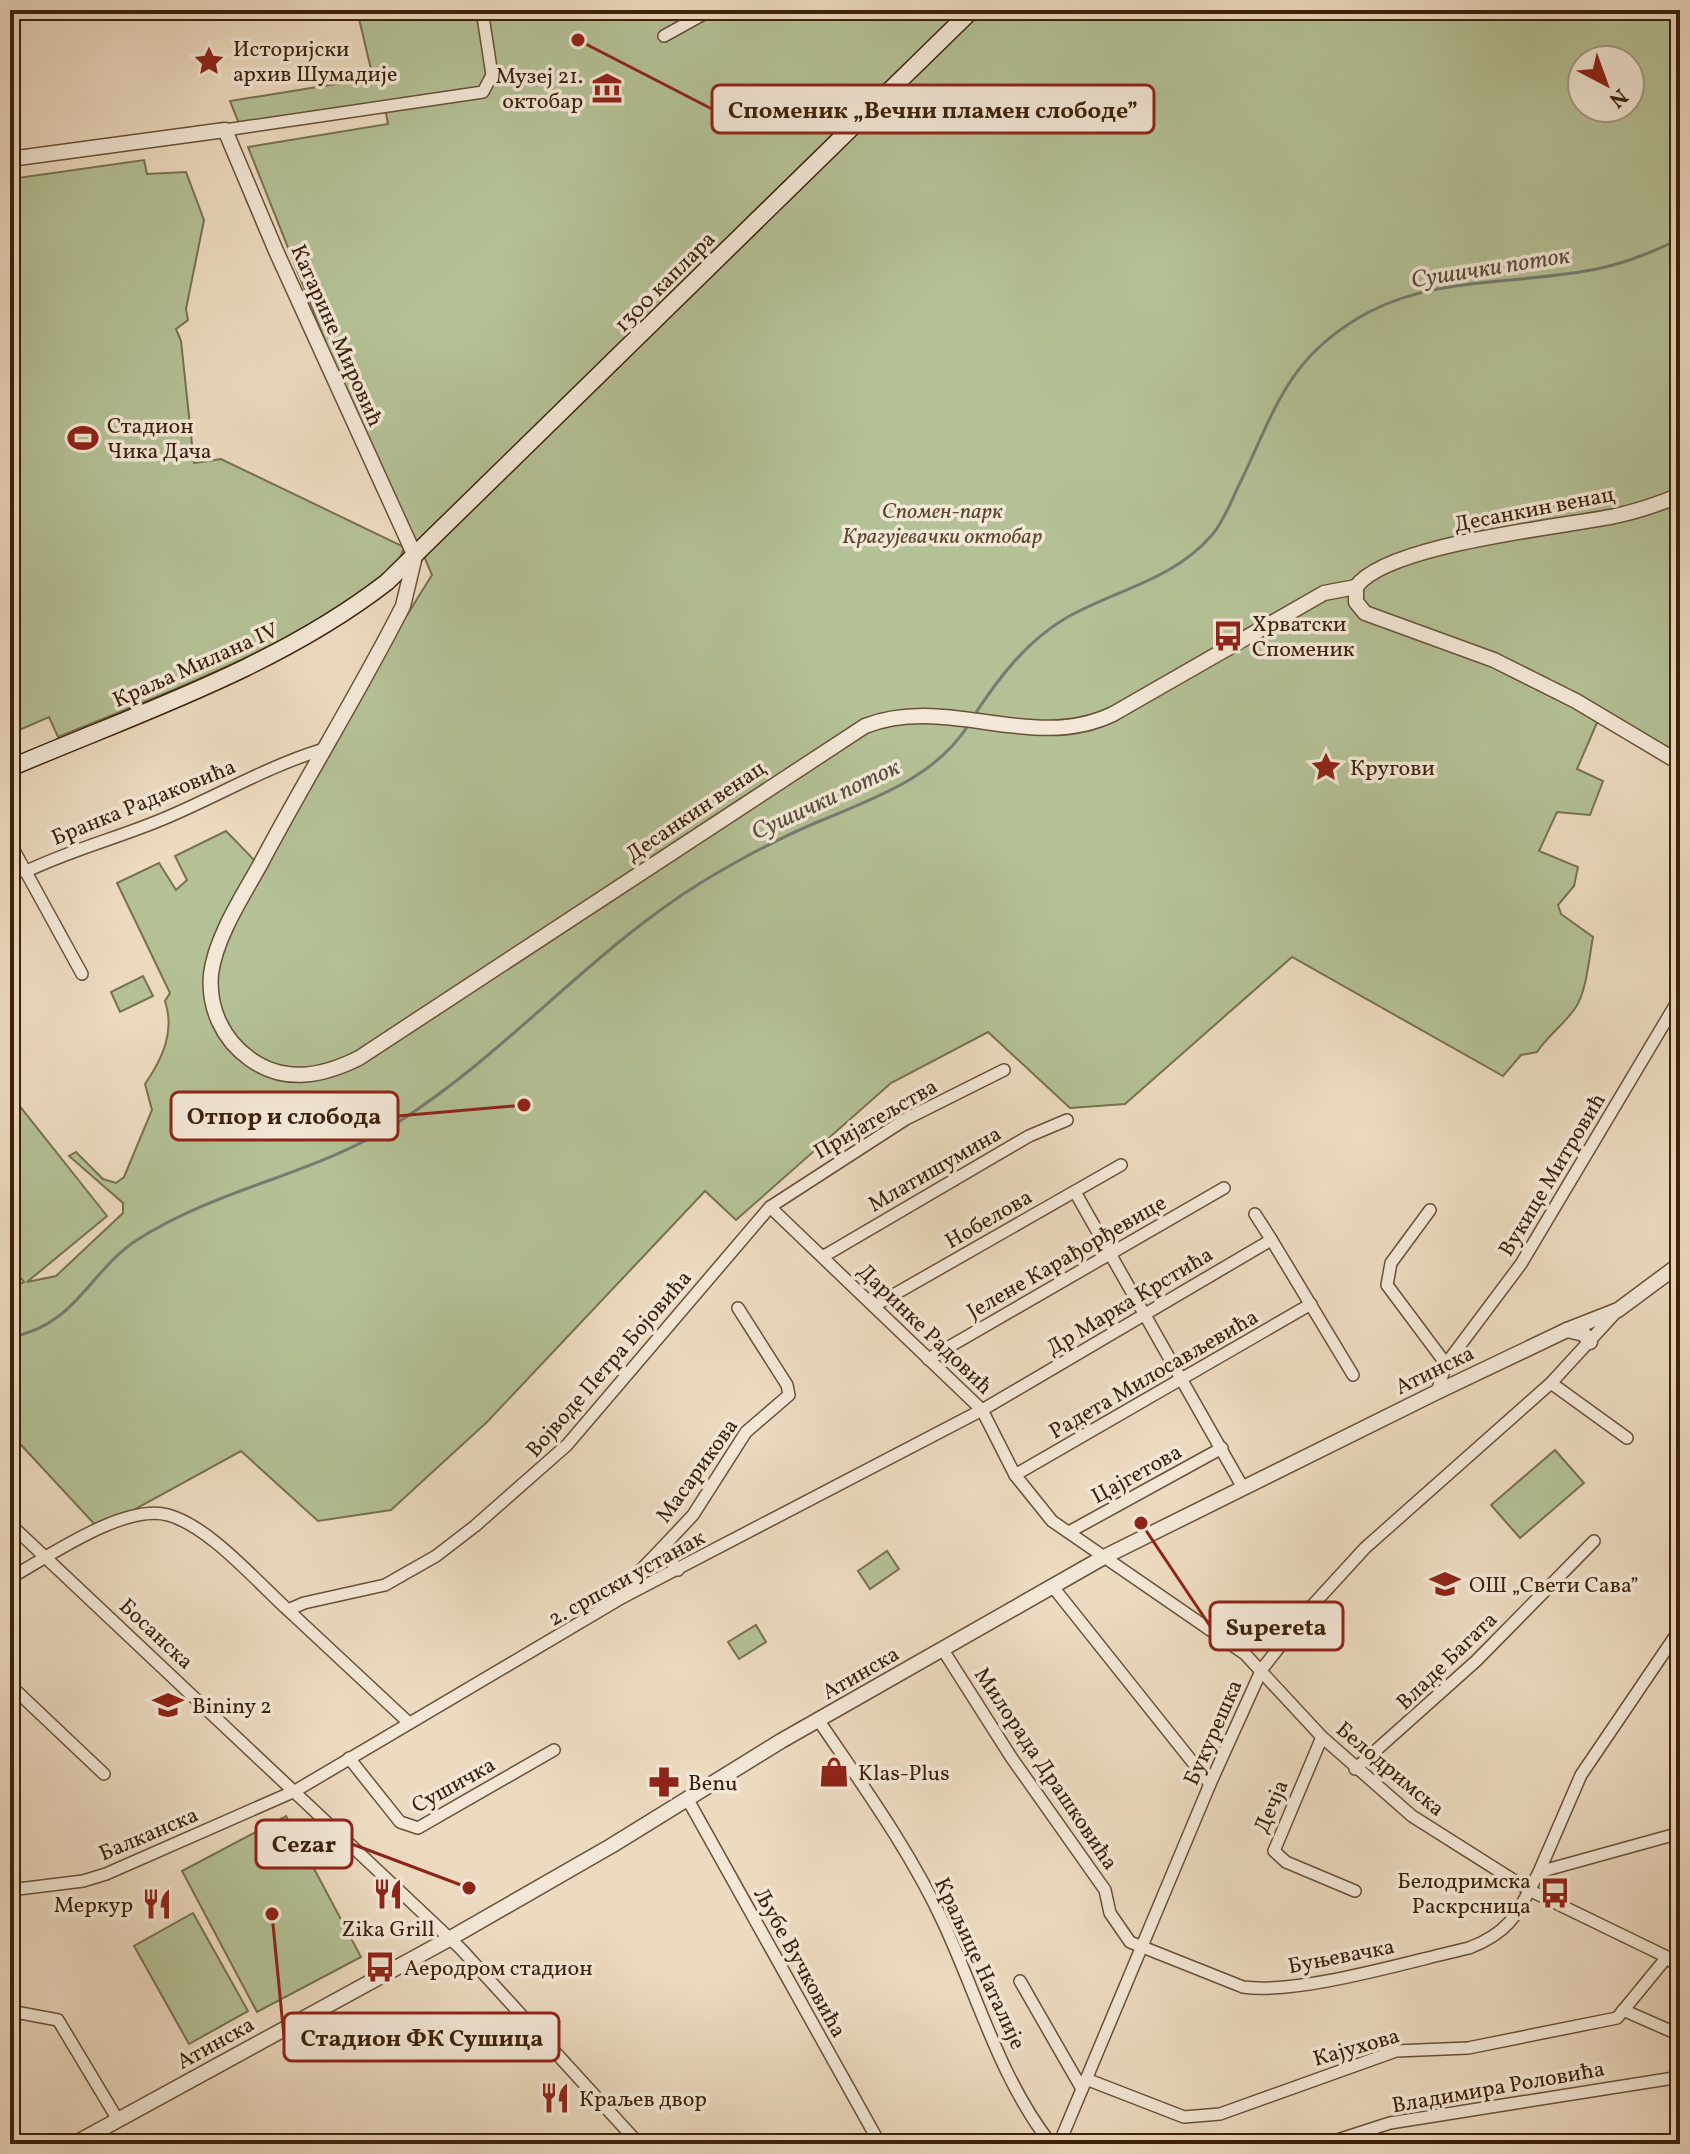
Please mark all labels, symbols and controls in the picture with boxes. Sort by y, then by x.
place label: Историјски архив Шумадије [233,35,397,91]
place icon: Историјски архив Шумадије [192,44,226,78]
north arrow [1566,44,1646,124]
place label: Музеј 21. октобар [496,62,583,118]
museum icon: Музеј 21. октобар [590,71,624,105]
text: N [1601,80,1634,114]
callout: Споменик „Вечни пламен слободе” [712,85,1154,133]
text: Споменик „Вечни пламен слободе” [728,95,1138,129]
street label: 1300 каплара [608,225,723,340]
street label: Катарине Мировић [282,240,390,432]
water label: Сушички поток [1409,240,1573,298]
place label: Стадион Чика Дача [107,412,212,468]
sports icon: Стадион Чика Дача [66,421,100,455]
street label: Десанкин венац [1451,480,1618,541]
park label: Спомен-парк Крагујевачки октобар [842,497,1042,553]
place label: Хрватски Споменик [1252,610,1355,666]
street label: Краља Милана IV [108,616,284,717]
bus stop icon: Хрватски Споменик [1211,619,1245,653]
place icon: Кругови [1309,750,1343,784]
water label: Сушички поток [746,751,906,850]
street label: Бранка Радаковића [47,752,241,854]
street label: Десанкин венац [620,753,773,871]
place label: Кругови [1350,754,1435,785]
street label: Пријатељства [808,1072,944,1168]
street label: Вукице Митровић [1492,1088,1614,1263]
callout: Отпор и слобода [171,1092,398,1140]
text: Отпор и слобода [187,1101,381,1135]
street label: Млатишумина [863,1119,1008,1221]
street label: Нобелова [940,1183,1039,1258]
street label: Јелене Карађорђевице [962,1188,1173,1328]
street label: Др Марка Крстића [1041,1240,1219,1364]
street label: Даринке Радовић [850,1257,999,1403]
street label: Војводе Петра Бојовића [520,1264,700,1465]
street label: Радета Милосављевића [1044,1302,1265,1448]
street label: Атинска [1390,1339,1480,1404]
street label: Масарикова [649,1413,747,1530]
street label: Цајгетова [1086,1438,1188,1513]
street label: 2. српски устанак [543,1523,712,1635]
school or university icon: ОШ „Свети Сава” [1428,1567,1462,1601]
place label: ОШ „Свети Сава” [1469,1571,1639,1602]
street label: Босанска [111,1592,200,1678]
callout: Supereta [1210,1602,1343,1650]
street label: Владе Багата [1390,1605,1505,1718]
text: Supereta [1225,1612,1327,1646]
street label: Атинска [817,1640,906,1709]
street label: Милорада Драшковића [965,1662,1124,1877]
street label: Букурешка [1177,1675,1251,1791]
school or university icon: Bininy 2 [151,1688,185,1722]
place label: Bininy 2 [192,1692,272,1723]
street label: Белодримска [1328,1715,1451,1825]
street label: Сушичка [407,1750,502,1822]
shop icon: Klas-Plus [817,1755,851,1789]
place label: Klas-Plus [858,1759,950,1790]
pharmacy icon: Benu [647,1765,681,1799]
place label: Benu [688,1769,738,1800]
street label: Дечја [1247,1775,1297,1839]
street label: Балканска [95,1800,203,1870]
callout: Cezar [256,1820,352,1868]
text: Cezar [272,1829,336,1863]
place label: Белодримска Раскрсница [1397,1867,1531,1923]
street label: Краљице Наталије [925,1873,1032,2055]
bus stop icon: Белодримска Раскрсница [1538,1876,1572,1910]
restaurant icon: Zika Grill [371,1877,405,1911]
street label: Љубе Вучковића [745,1883,853,2044]
restaurant icon: Меркур [140,1887,174,1921]
place label: Меркур [54,1891,133,1922]
place label: Zika Grill [342,1915,434,1946]
street label: Буњевачка [1285,1932,1397,1983]
bus stop icon: Аеродром стадион [363,1950,397,1984]
place label: Аеродром стадион [404,1954,593,1985]
street label: Атинска [172,2010,261,2078]
callout: Стадион ФК Сушица [284,2013,559,2061]
street label: Кајухова [1310,2021,1404,2076]
text: Стадион ФК Сушица [301,2023,543,2057]
street label: Владимира Роловића [1390,2054,1607,2122]
restaurant icon: Краљев двор [538,2081,572,2115]
place label: Краљев двор [579,2085,707,2116]

